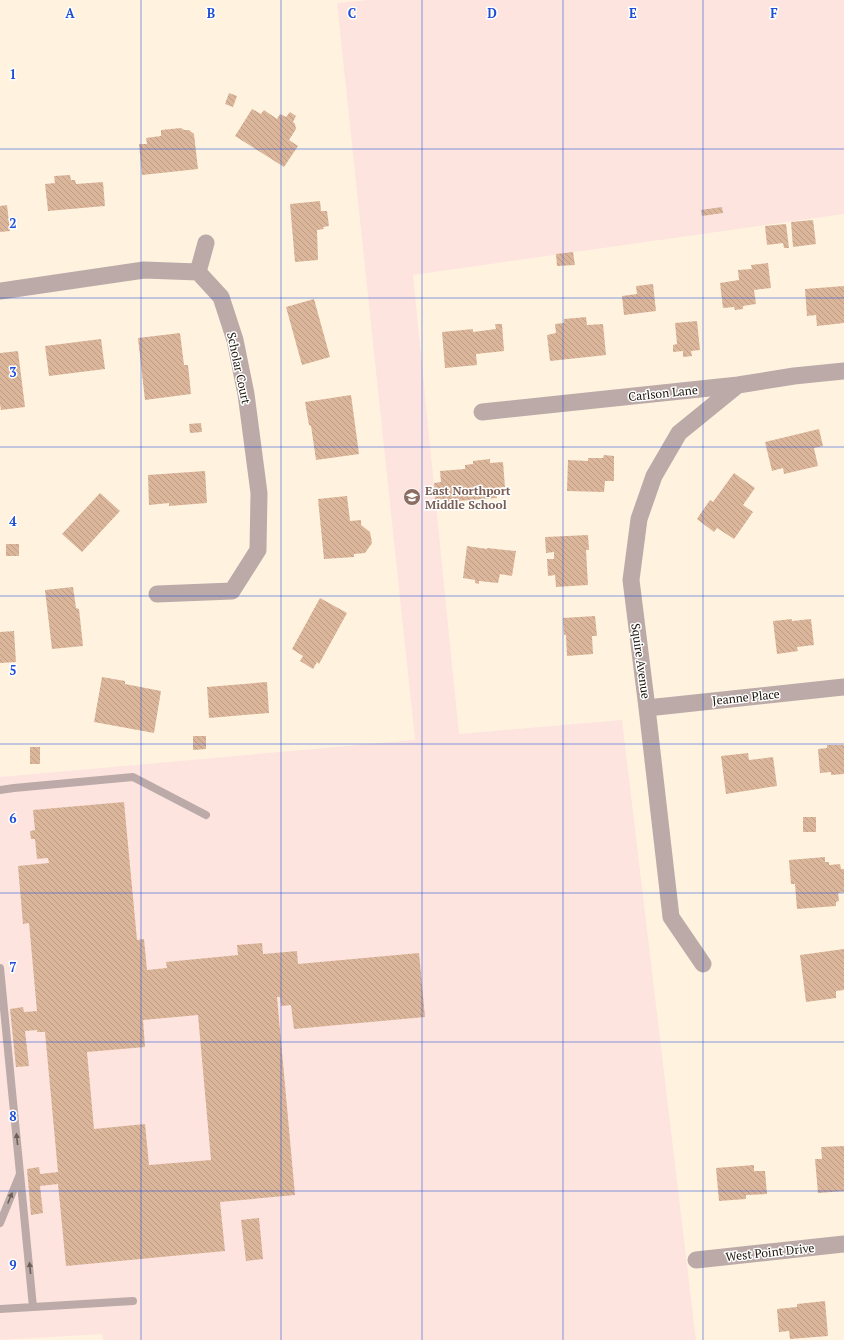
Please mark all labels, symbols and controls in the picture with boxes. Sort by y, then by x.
text: A [65,4,75,22]
text: B [207,4,215,22]
text: C [348,4,356,22]
text: D [487,4,497,22]
text: E [629,4,637,22]
text: F [770,4,778,22]
text: 1 [9,65,17,83]
text: 2 [9,214,17,232]
street label: Scholar Court [224,331,254,406]
text: 3 [9,363,17,381]
street label: Carlson Lane [628,382,698,404]
place label: East Northport Middle School [425,483,511,512]
school or university icon: East Northport Middle School [402,487,422,507]
text: 4 [9,512,17,530]
street label: Squire Avenue [628,622,654,700]
text: 5 [9,661,17,679]
street label: Jeanne Place [712,686,780,708]
text: 6 [9,809,17,827]
text: 7 [9,958,17,976]
text: 8 [9,1107,17,1125]
one-way arrow [14,1133,20,1145]
one-way arrow [8,1191,14,1203]
street label: West Point Drive [725,1240,815,1264]
text: 9 [9,1256,17,1274]
one-way arrow [26,1262,33,1274]

